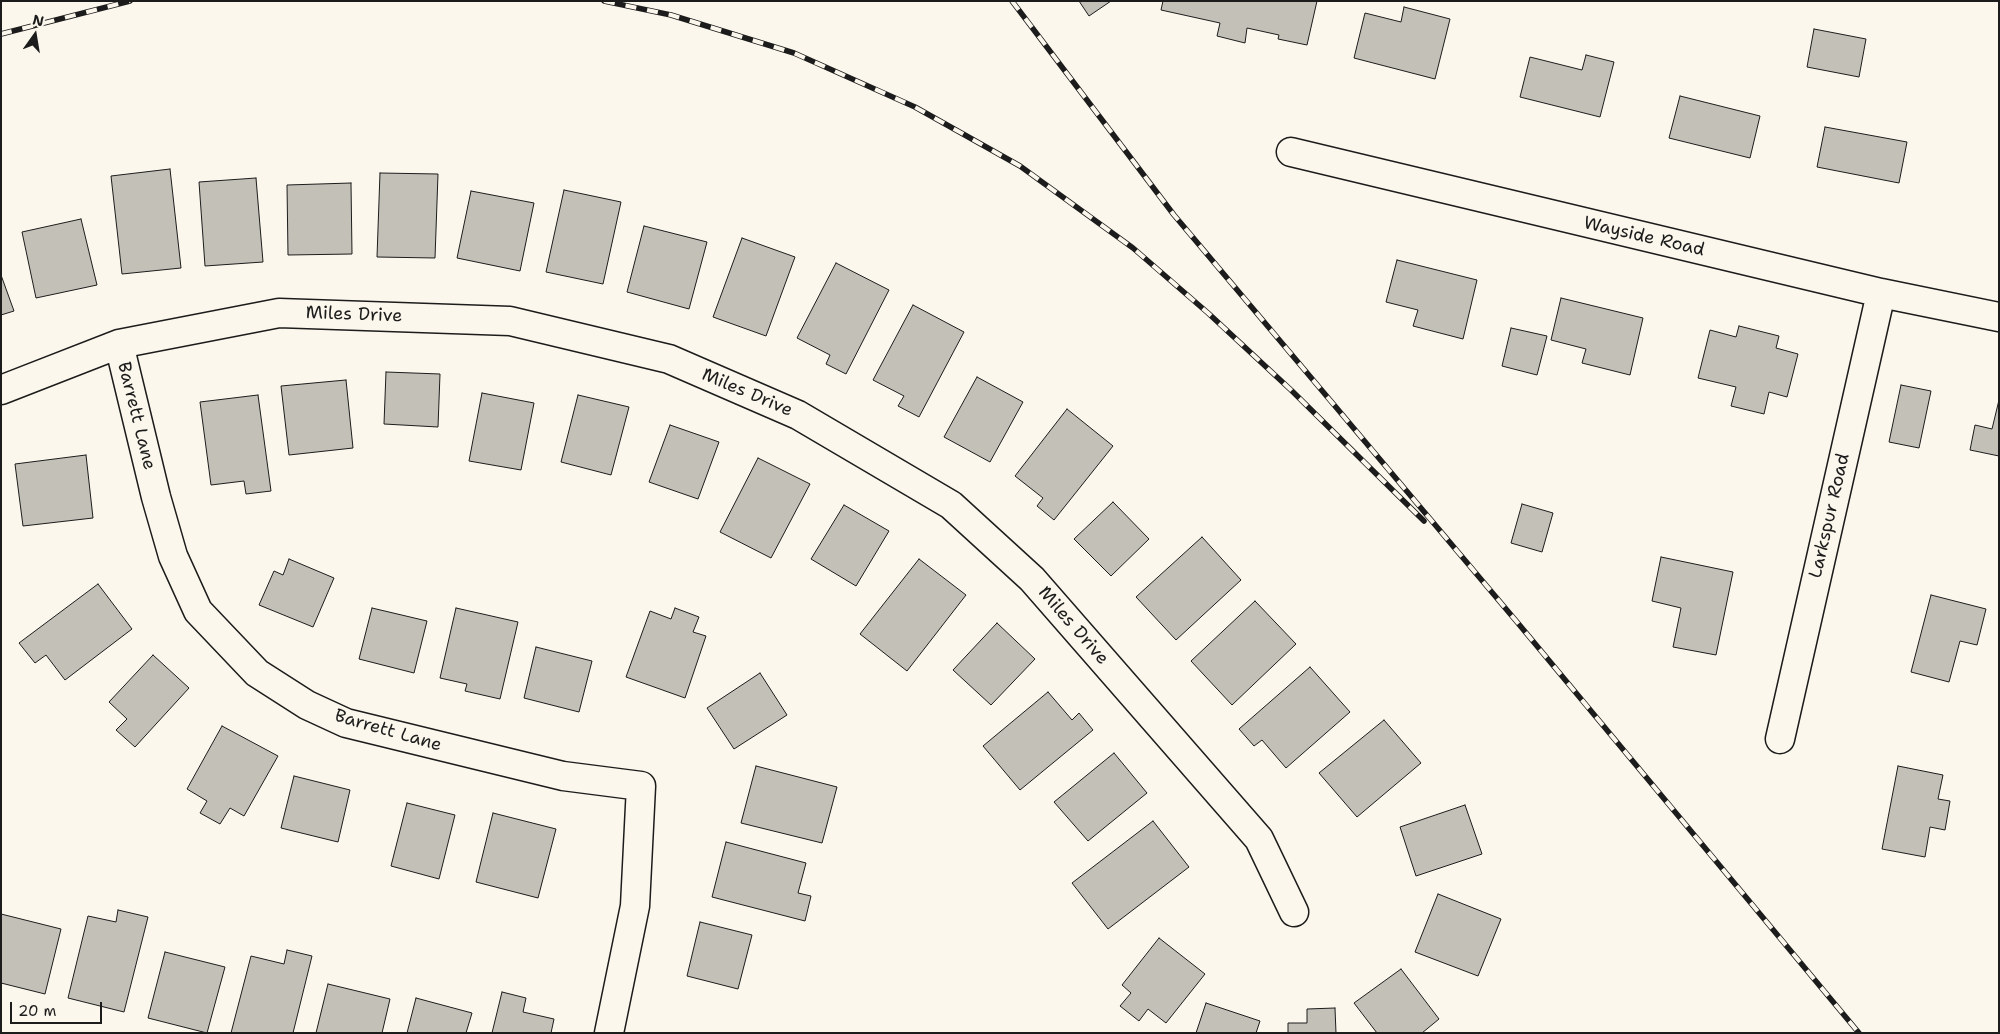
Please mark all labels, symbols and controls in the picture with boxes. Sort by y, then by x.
north arrow [10,10,60,60]
text: N [31,10,46,30]
street label: Wayside Road [1581,213,1707,261]
street label: Miles Drive [305,303,403,327]
street label: Barrett Lane [112,360,160,472]
street label: Miles Drive [698,364,796,422]
street label: Larkspur Road [1805,452,1855,580]
street label: Miles Drive [1033,582,1113,670]
street label: Barrett Lane [332,705,444,757]
scale bar [12,992,105,1024]
text: 20 m [18,1001,57,1021]

